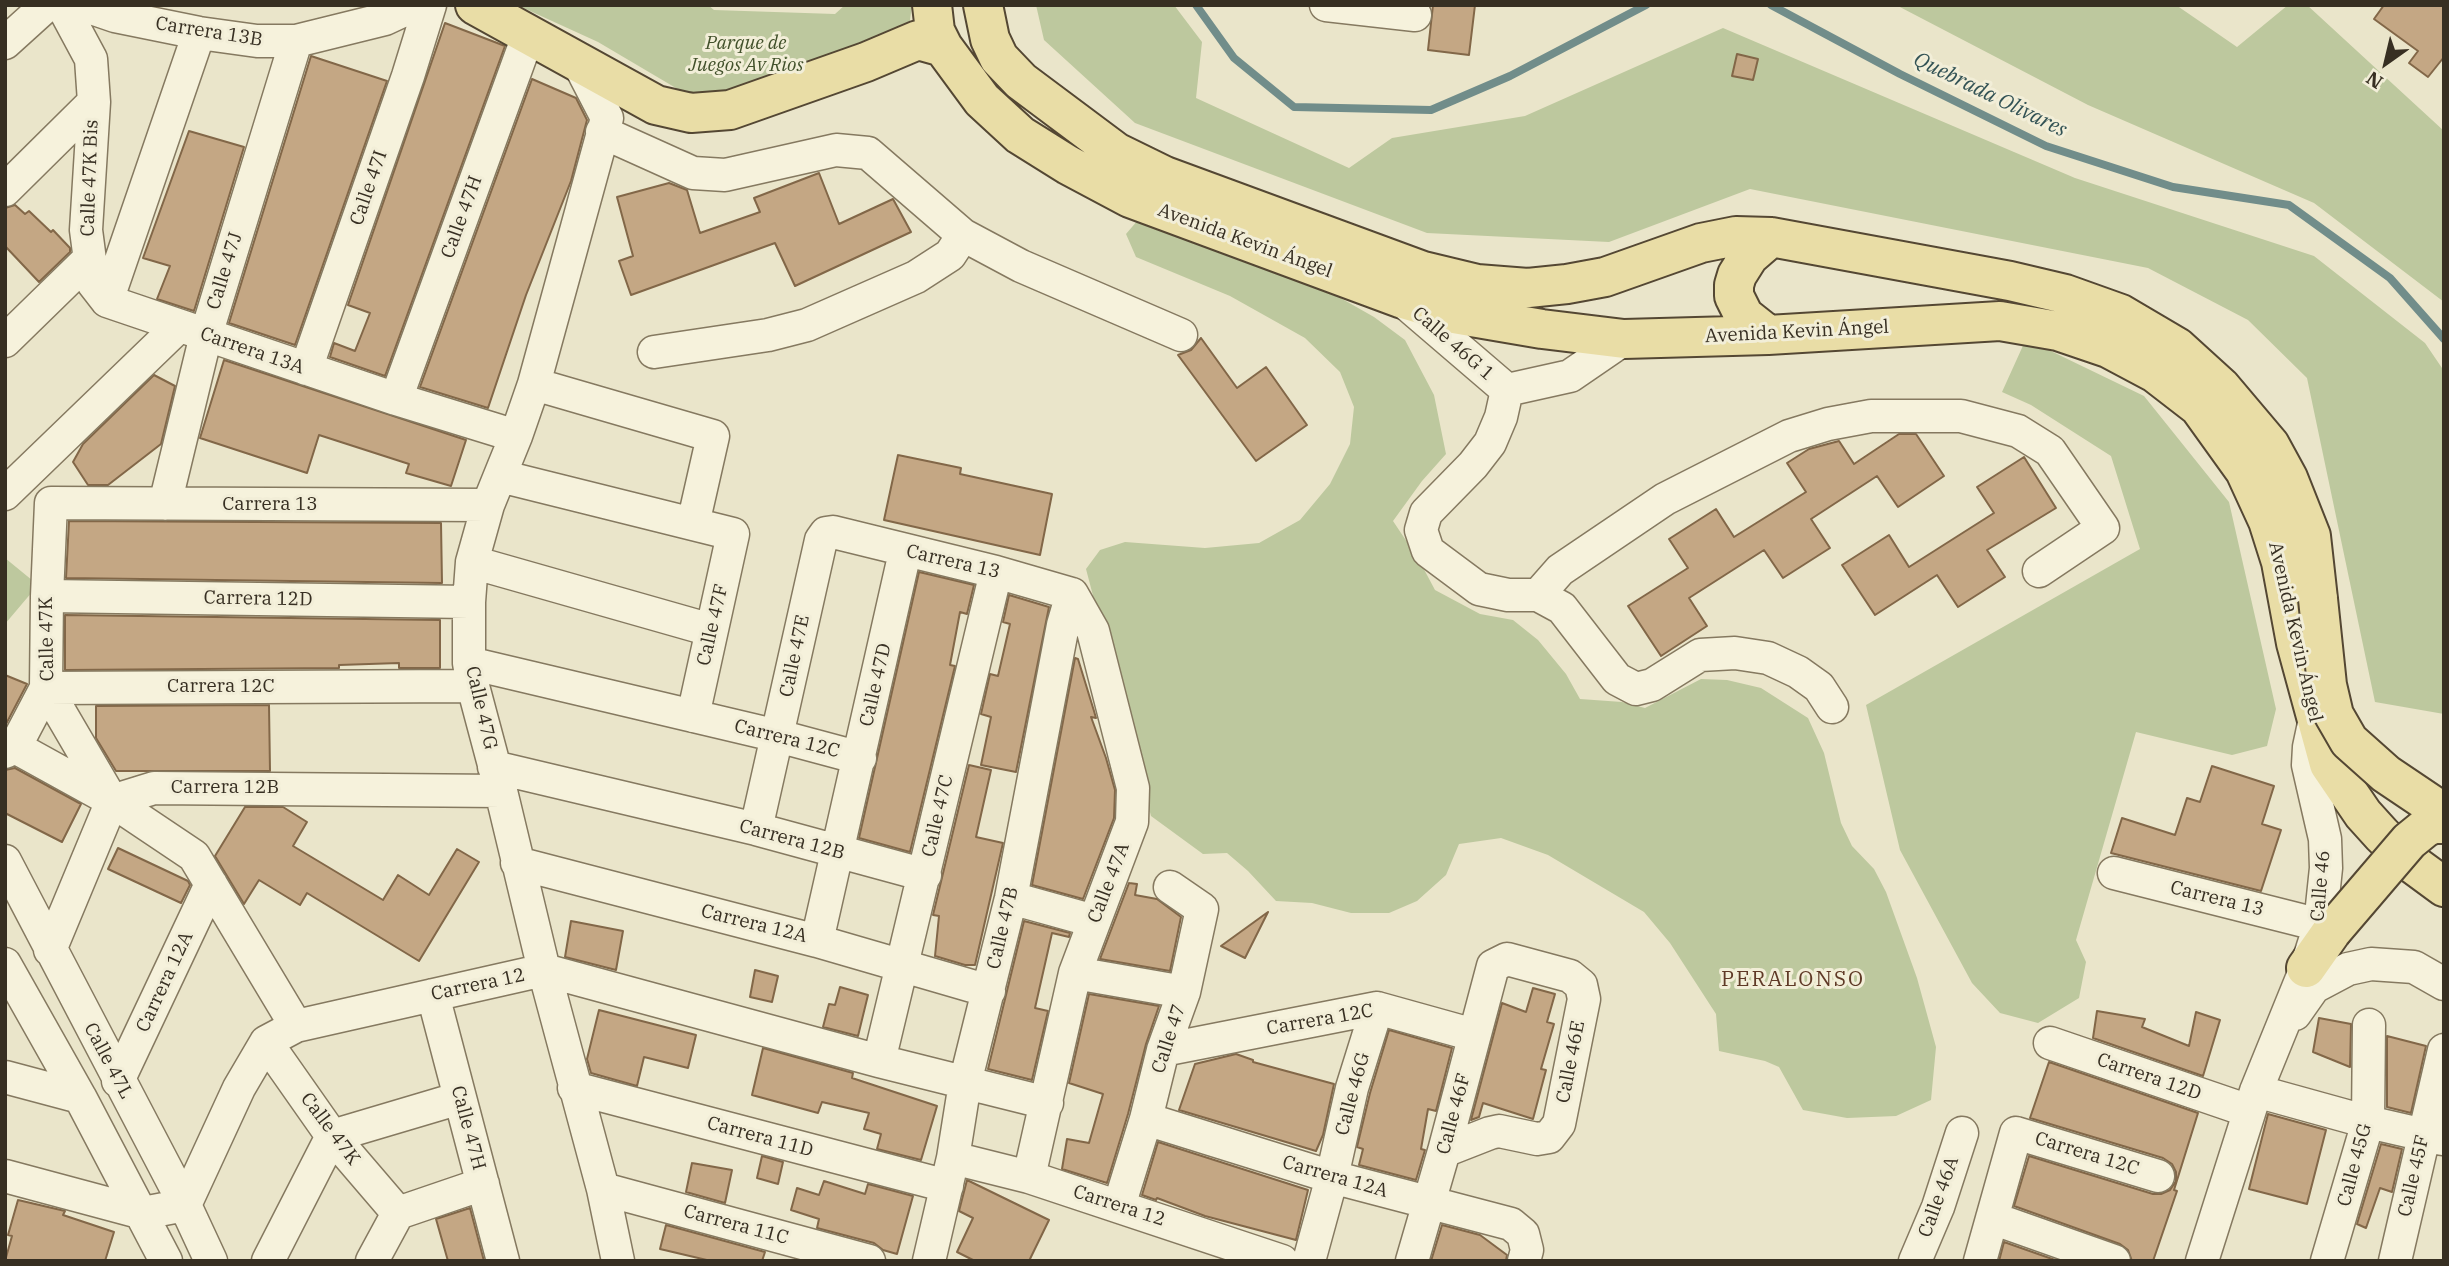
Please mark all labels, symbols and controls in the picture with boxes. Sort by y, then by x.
street label: Carrera 13B [154,12,264,52]
north arrow [2351,28,2421,98]
park label: Parque de Juegos Av Rios [688,33,804,77]
water label: Quebrada Olivares [1909,47,2071,143]
text: N [2361,66,2387,95]
street label: Calle 47K Bis [77,119,103,237]
street label: Calle 47I [346,147,392,229]
street label: Calle 47H [437,173,487,261]
street label: Avenida Kevin Ángel [1155,199,1335,283]
street label: Calle 47J [202,229,248,313]
street label: Calle 46G 1 [1407,302,1499,386]
street label: Avenida Kevin Ángel [1704,316,1890,348]
street label: Carrera 13A [197,323,307,379]
street label: Carrera 13 [222,494,318,516]
street label: Carrera 13 [904,540,1002,584]
street label: Avenida Kevin Ángel [2263,540,2327,724]
street label: Calle 47F [693,582,733,668]
street label: Carrera 12D [203,587,313,611]
street label: Calle 47K [35,596,59,682]
street label: Calle 47E [775,613,815,699]
street label: Calle 47D [855,641,897,729]
street label: Calle 47G [460,664,502,752]
street label: Carrera 12C [167,676,275,698]
street label: Carrera 12C [732,715,842,763]
street label: Calle 47C [917,773,959,859]
street label: Carrera 12B [171,777,279,799]
street label: Carrera 12B [737,815,847,865]
street label: Calle 47A [1083,840,1135,926]
street label: Calle 46 [2307,849,2335,923]
street label: Carrera 13 [2168,876,2266,922]
street label: Calle 47B [982,884,1024,972]
street label: Carrera 12A [699,900,809,948]
street label: Carrera 12A [132,928,198,1036]
street label: Carrera 12 [429,964,527,1006]
district label: PERALONSO [1722,967,1864,993]
street label: Carrera 12C [1265,999,1375,1041]
street label: Calle 47 [1147,1002,1191,1076]
street label: Calle 47L [79,1019,137,1103]
street label: Calle 46E [1552,1019,1590,1105]
street label: Carrera 12D [2094,1048,2204,1106]
street label: Calle 46G [1331,1050,1375,1138]
street label: Calle 46F [1432,1071,1476,1157]
street label: Calle 47H [446,1083,490,1173]
street label: Calle 47K [295,1088,365,1170]
street label: Carrera 11D [704,1112,816,1162]
street label: Calle 45G [2333,1121,2377,1209]
street label: Carrera 12C [2032,1127,2142,1181]
street label: Calle 45F [2394,1133,2434,1219]
street label: Carrera 12A [1280,1151,1390,1203]
street label: Calle 46A [1914,1153,1964,1241]
street label: Carrera 12 [1070,1180,1168,1232]
street label: Carrera 11C [681,1200,791,1250]

